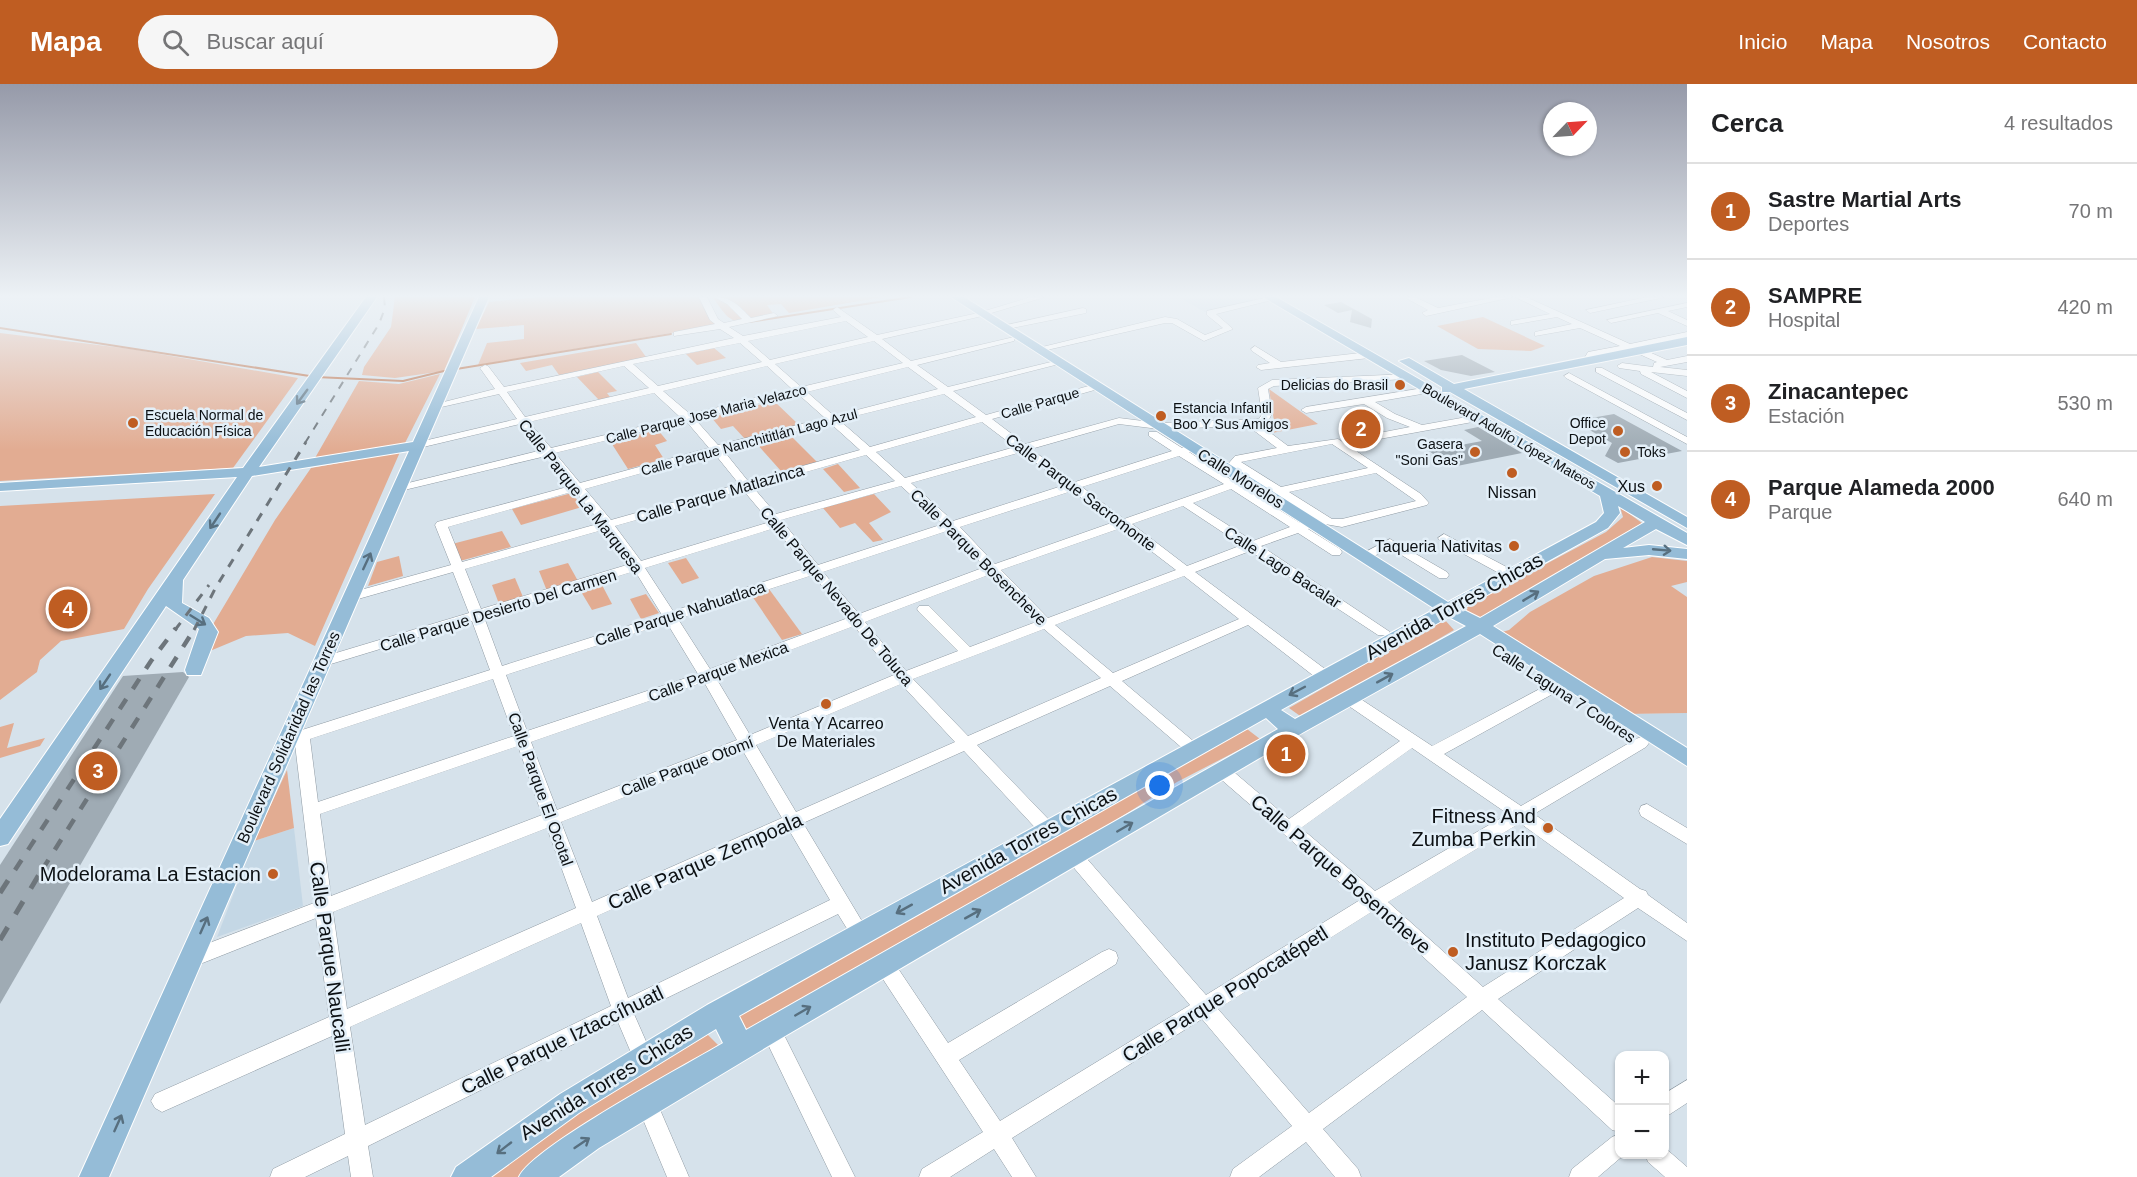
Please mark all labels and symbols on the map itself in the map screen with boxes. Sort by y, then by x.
north arrow [1543,102,1597,156]
place label: Delicias do Brasil [1281,377,1388,393]
marker: Delicias do Brasil [1393,378,1407,392]
street label: Boulevard Adolfo López Mateos [1419,380,1599,492]
street label: Calle Parque Jose Maria Velazco [604,381,808,447]
street label: Calle Parque [999,384,1081,422]
one-way arrow [296,388,308,404]
place label: Estancia Infantil Boo Y Sus Amigos [1173,400,1288,432]
street label: Calle Parque Nanchititlán Lago Azul [639,405,859,479]
pin: 2 [1342,406,1380,452]
place label: Escuela Normal de Educación Física [145,407,263,439]
marker: Estancia Infantil Boo Y Sus Amigos [1154,409,1168,423]
place label: Office Depot [1569,415,1606,447]
marker: Escuela Normal de Educación Física [126,416,140,430]
street label: Calle Parque La Marquesa [515,416,646,577]
marker: Office Depot [1611,424,1625,438]
street label: Calle Parque Sacromonte [1002,430,1159,554]
place label: Gasera "Soni Gas" [1395,436,1463,468]
place label: Toks [1637,444,1666,460]
street label: Calle Morelos [1195,445,1287,512]
marker: Gasera "Soni Gas" [1468,445,1482,459]
marker: Toks [1618,445,1632,459]
street label: Calle Parque Matlazinca [634,461,806,526]
marker: Nissan [1505,466,1519,480]
place label: Xus [1617,478,1645,495]
marker: Xus [1650,479,1664,493]
place label: Nissan [1488,484,1536,501]
street label: Calle Parque Bosencheve [907,486,1050,629]
street label: Calle Parque Nevado De Toluca [757,504,916,689]
one-way arrow [209,513,221,529]
street label: Calle Lago Bacalar [1221,523,1345,612]
place label: Taqueria Nativitas [1375,538,1502,555]
marker: Taqueria Nativitas [1507,539,1521,553]
one-way arrow [1651,545,1671,556]
street label: Avenida Torres Chicas [1361,548,1547,664]
one-way arrow [361,553,373,571]
street label: Calle Parque Desierto Del Carmen [378,566,618,655]
street label: Calle Parque Nahuatlaca [593,578,767,649]
pin: 4 [48,586,88,632]
one-way arrow [1522,590,1539,602]
one-way arrow [189,615,206,627]
street label: Boulevard Solidaridad las Torres [234,629,343,846]
street label: Calle Parque Mexica [646,638,791,705]
street label: Calle Laguna 7 Colores [1489,641,1638,746]
one-way arrow [1375,672,1393,683]
one-way arrow [99,674,111,690]
one-way arrow [1288,686,1306,697]
marker: Venta Y Acarreo De Materiales [819,697,833,711]
street label: Calle Parque El Ocotal [505,710,576,868]
place label: Venta Y Acarreo De Materiales [768,715,884,750]
pin: 1 [1266,732,1306,776]
street label: Calle Parque Otomí [619,733,756,800]
pin: 3 [78,748,118,794]
your location [1145,771,1174,800]
street label: Avenida Torres Chicas [935,782,1121,898]
street label: Calle Parque Bosencheve [1247,790,1435,958]
place label: Fitness And Zumba Perkin [1412,805,1536,850]
street label: Calle Parque Zempoala [605,808,806,914]
one-way arrow [1116,821,1133,833]
marker: Fitness And Zumba Perkin [1541,821,1555,835]
street label: Calle Parque Naucalli [306,860,354,1054]
place label: Modelorama La Estacion [40,863,261,885]
marker: Modelorama La Estacion [266,867,280,881]
one-way arrow [896,903,913,915]
one-way arrow [963,908,981,919]
one-way arrow [199,917,210,935]
street label: Calle Parque Popocatépetl [1118,922,1332,1066]
place label: Instituto Pedagogico Janusz Korczak [1465,929,1646,974]
marker: Instituto Pedagogico Janusz Korczak [1446,945,1460,959]
street label: Calle Parque Iztaccíhuatl [457,981,667,1099]
one-way arrow [794,1005,811,1017]
street label: Avenida Torres Chicas [516,1020,696,1144]
one-way arrow [112,1115,124,1133]
one-way arrow [573,1137,590,1149]
one-way arrow [496,1141,512,1154]

